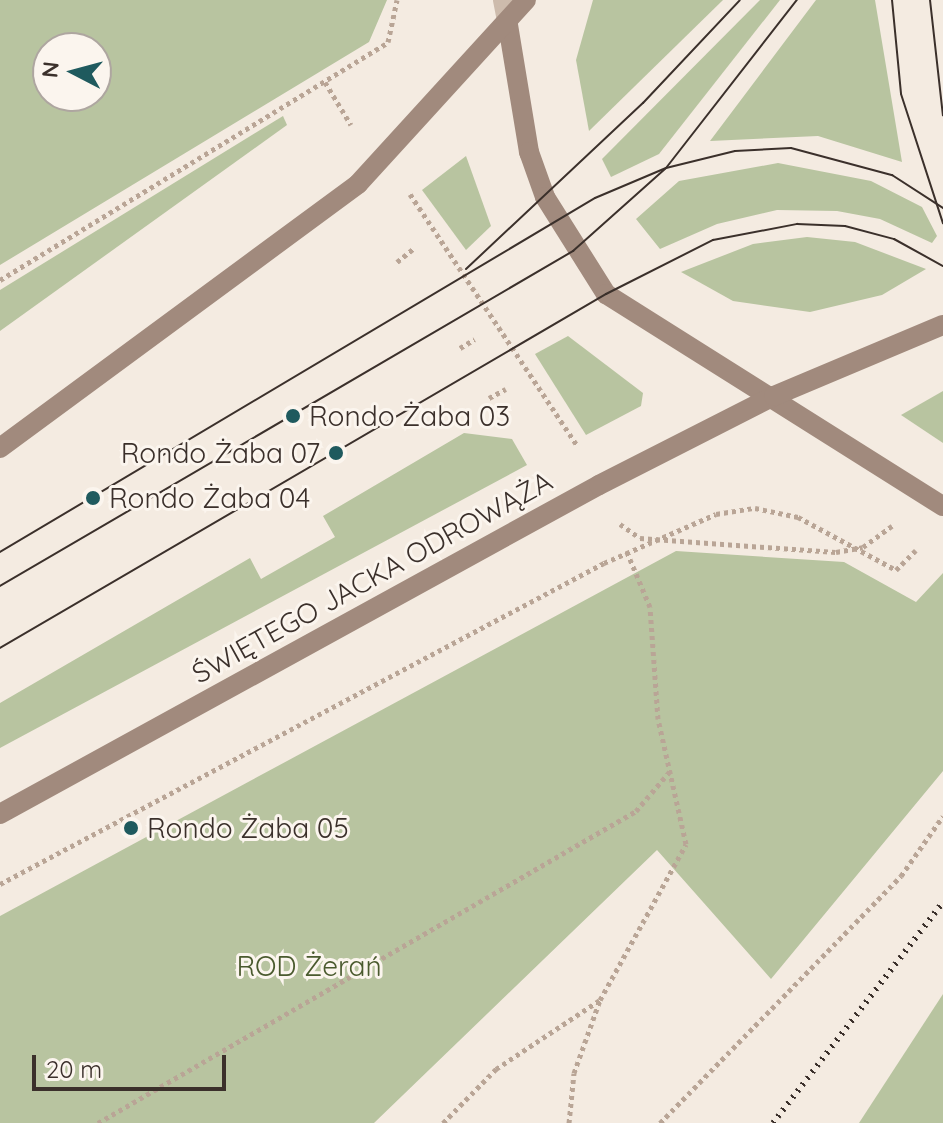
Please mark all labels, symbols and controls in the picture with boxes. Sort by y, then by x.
north arrow [32,32,112,112]
text: N [35,60,65,79]
place label: Rondo Żaba 03 [309,399,510,433]
marker: Rondo Żaba 03 [284,407,302,425]
place label: Rondo Żaba 07 [121,436,320,470]
marker: Rondo Żaba 07 [327,444,345,462]
street label: ŚWIĘTEGO JACKA ODROWĄŻA [186,464,558,690]
place label: Rondo Żaba 04 [109,481,310,515]
marker: Rondo Żaba 04 [84,489,102,507]
place label: Rondo Żaba 05 [147,811,349,845]
marker: Rondo Żaba 05 [122,819,140,837]
park label: ROD Żerań [236,949,382,983]
scale bar [36,1039,230,1089]
text: 20 m [46,1054,102,1084]

